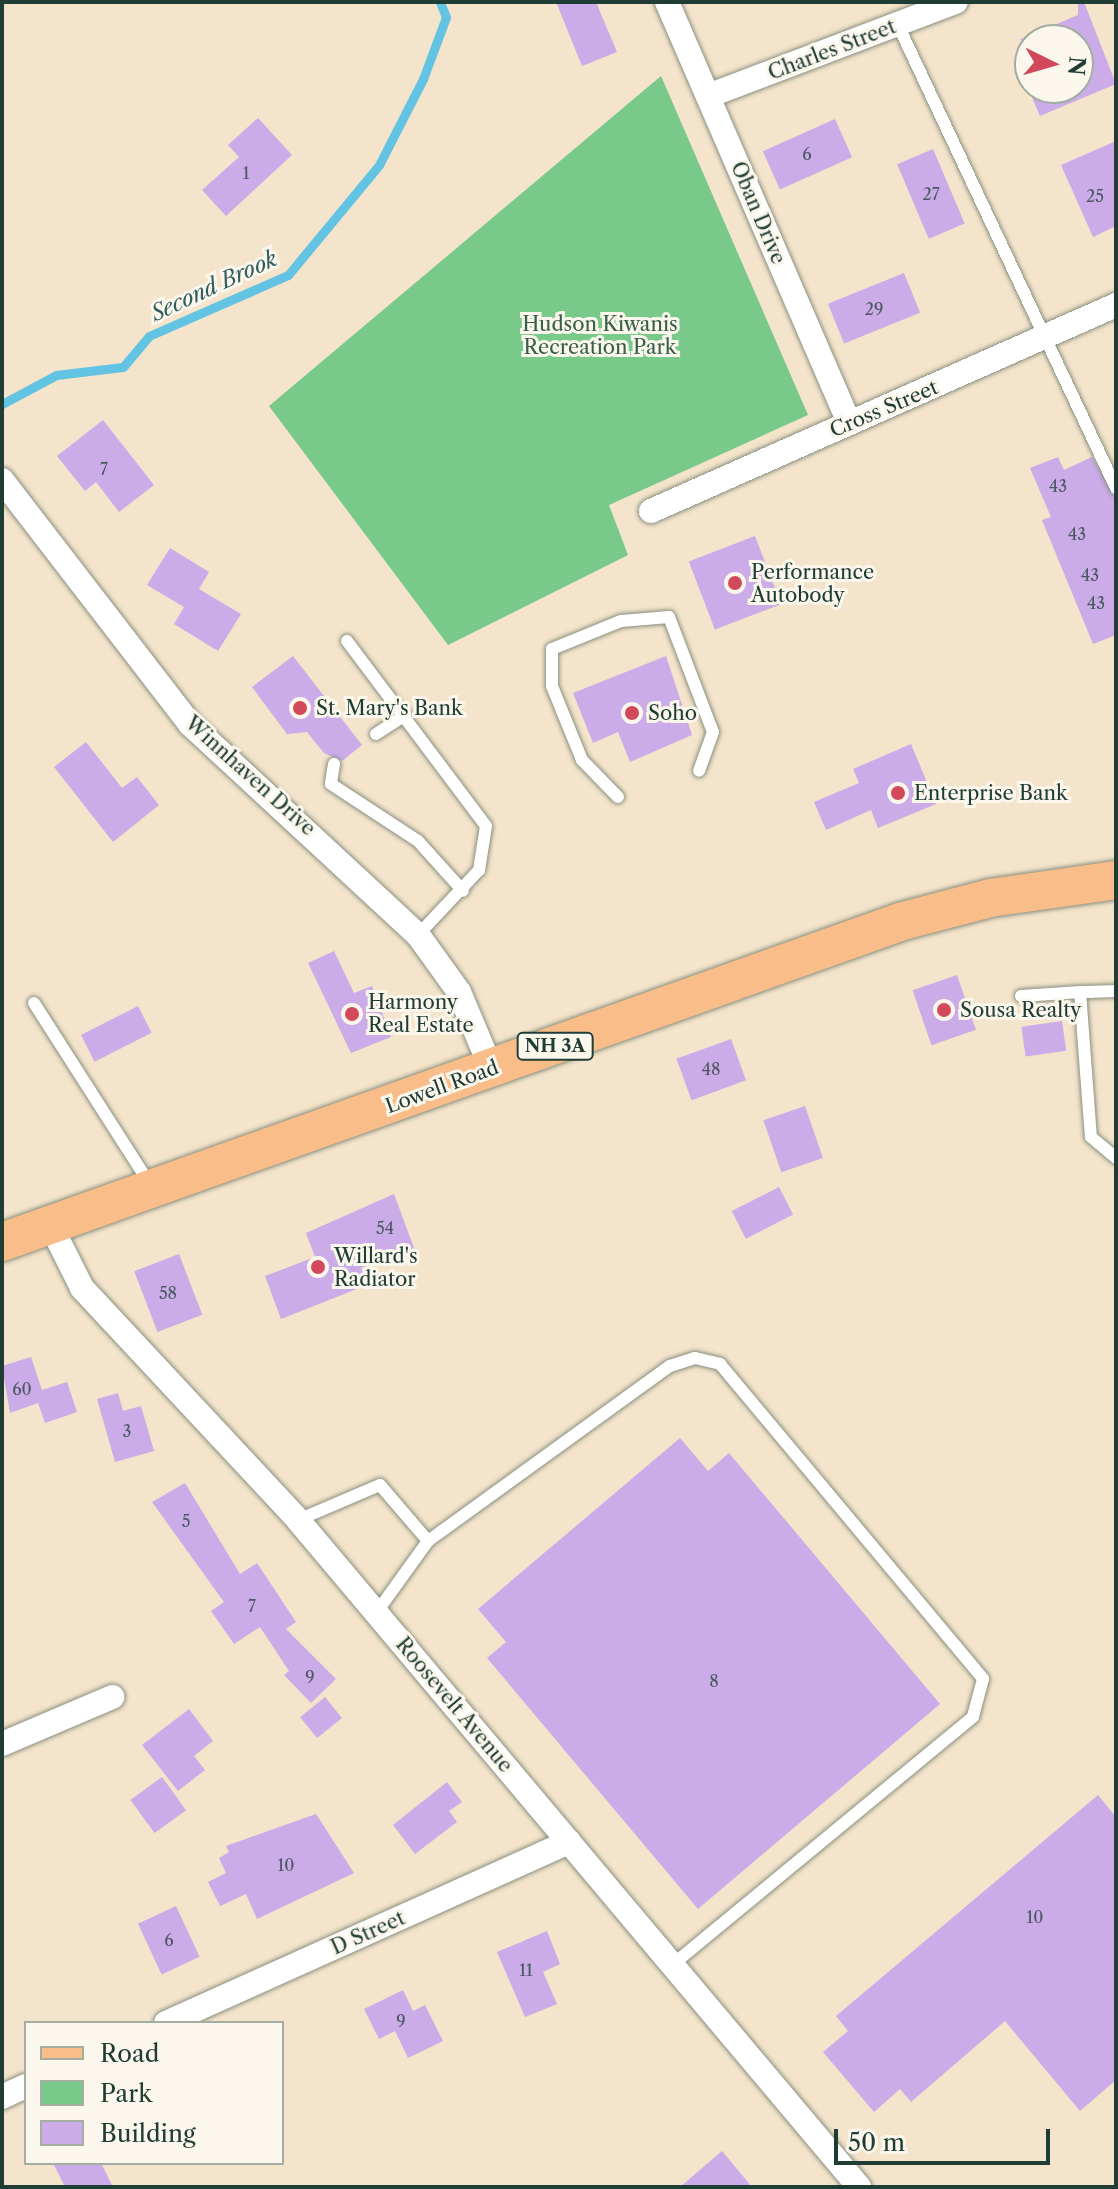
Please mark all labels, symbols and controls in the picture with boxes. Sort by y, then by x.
street label: Charles Street [765,15,899,85]
north arrow [1014,24,1094,104]
text: N [1062,55,1091,77]
house number: 6 [802,144,812,164]
street label: Oban Drive [726,158,790,268]
house number: 1 [243,163,249,183]
house number: 27 [922,184,940,204]
house number: 25 [1086,186,1104,206]
water label: Second Brook [147,245,281,327]
house number: 29 [865,299,883,319]
park label: Hudson Kiwanis Recreation Park [522,312,678,359]
street label: Cross Street [826,375,942,443]
house number: 7 [100,459,108,479]
house number: 43 [1049,476,1067,496]
house number: 43 [1068,524,1086,544]
place label: Performance Autobody [751,560,874,607]
house number: 43 [1081,565,1099,585]
marker: Performance Autobody [726,574,744,592]
house number: 43 [1087,593,1105,613]
place label: St. Mary's Bank [316,696,463,720]
marker: St. Mary's Bank [291,699,309,717]
place label: Soho [648,701,697,725]
marker: Soho [623,704,641,722]
street label: Winnhaven Drive [180,711,320,841]
place label: Enterprise Bank [914,781,1068,805]
marker: Enterprise Bank [889,784,907,802]
place label: Harmony Real Estate [368,990,474,1037]
place label: Sousa Realty [960,998,1082,1022]
marker: Sousa Realty [935,1001,953,1019]
marker: Harmony Real Estate [343,1005,361,1023]
road number: NH 3A [515,1032,595,1060]
street label: Lowell Road [382,1055,502,1119]
house number: 48 [702,1059,720,1079]
house number: 54 [376,1218,394,1238]
place label: Willard's Radiator [334,1244,418,1291]
marker: Willard's Radiator [309,1258,327,1276]
house number: 58 [159,1283,177,1303]
house number: 60 [12,1379,32,1399]
house number: 3 [123,1421,131,1441]
house number: 5 [182,1511,190,1531]
house number: 7 [248,1596,256,1616]
street label: Roosevelt Avenue [390,1632,518,1778]
house number: 9 [305,1667,315,1687]
house number: 8 [709,1671,719,1691]
house number: 10 [278,1855,294,1875]
street label: D Street [327,1906,409,1960]
house number: 10 [1027,1907,1043,1927]
house number: 6 [164,1930,174,1950]
house number: 11 [519,1960,533,1980]
house number: 9 [396,2011,406,2031]
legend [24,2021,284,2165]
text: Road [100,2039,159,2068]
text: Park [100,2079,152,2108]
scale bar [838,2113,1054,2163]
text: Building [100,2119,196,2148]
text: 50 m [848,2128,905,2157]

